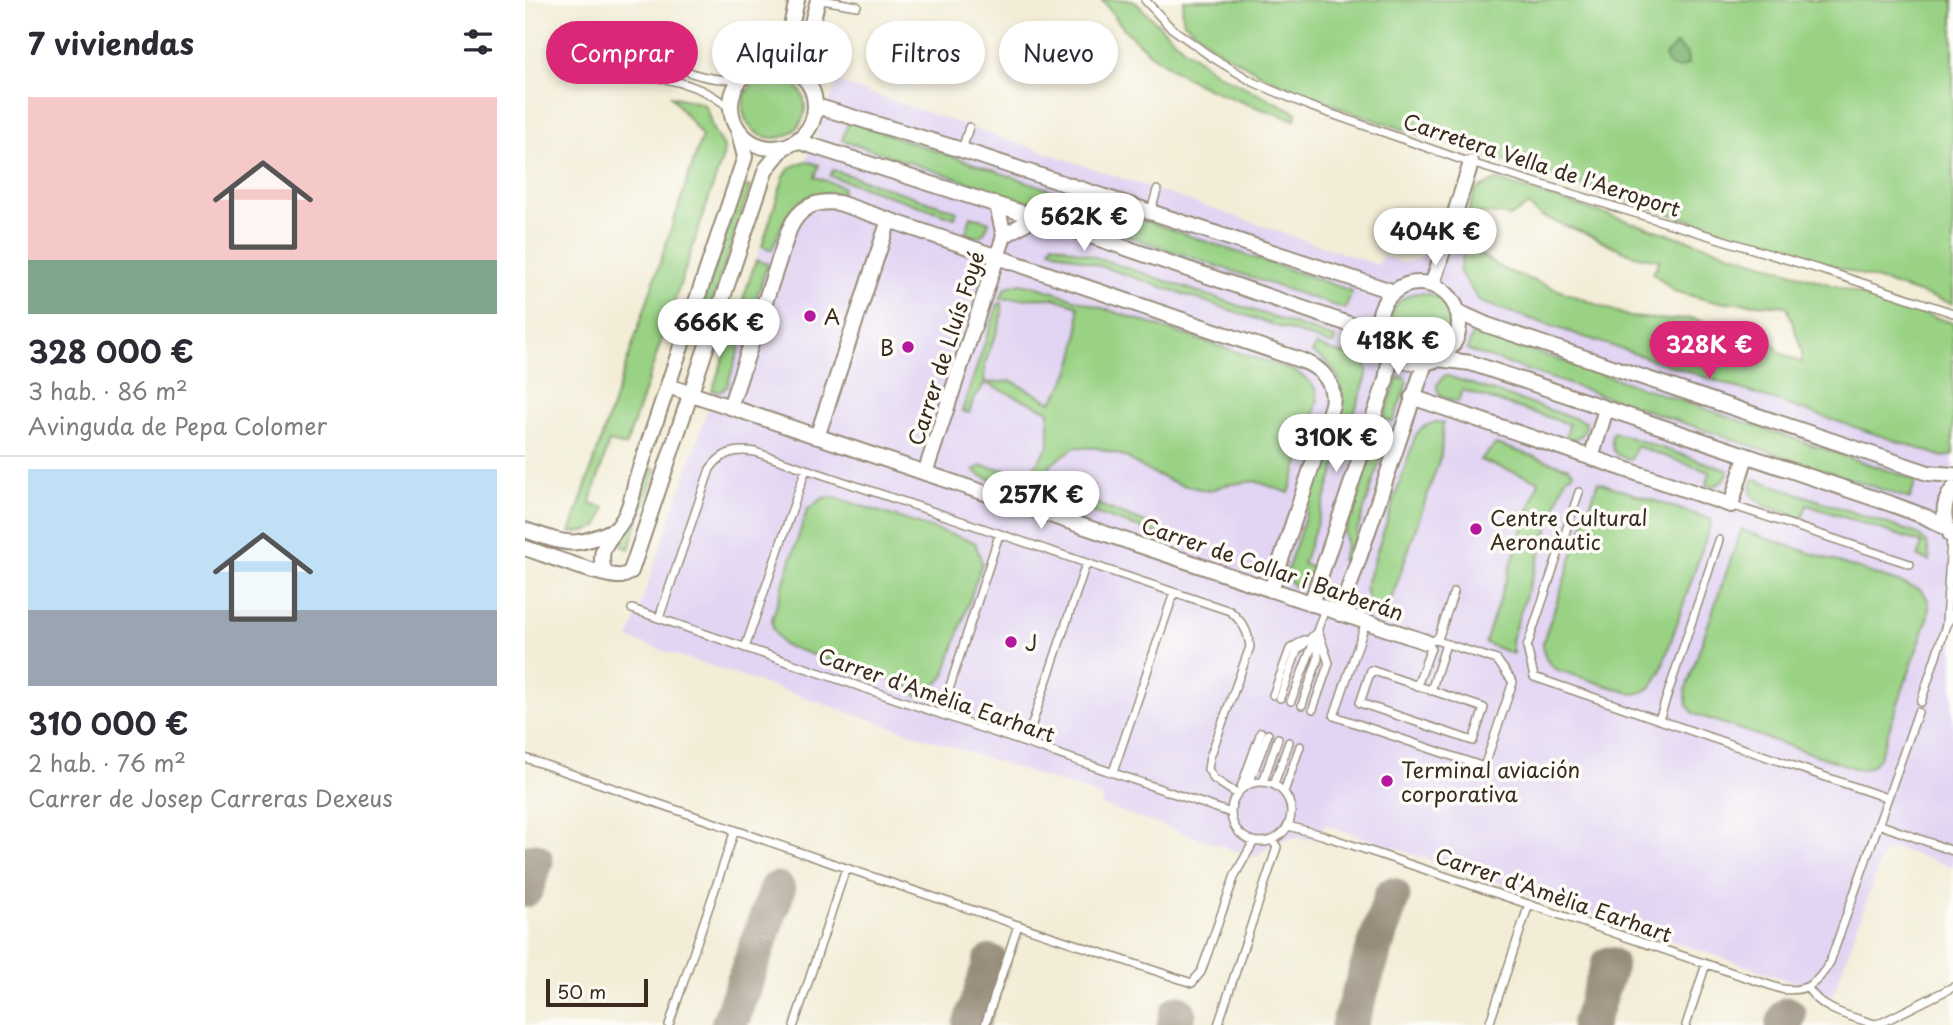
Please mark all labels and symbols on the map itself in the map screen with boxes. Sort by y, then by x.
street label: Carretera Vella de l'Aeroport [1399,104,1685,224]
pin: 562K € [1027,194,1141,253]
pin: 404K € [1378,208,1492,268]
street label: Carrer de Lluís Foyé [898,247,992,449]
pin: 666K € [662,300,776,359]
place label: A [824,300,840,332]
marker: A [802,308,818,324]
pin: 418K € [1341,318,1455,377]
pin: 328K € [1652,322,1766,381]
place label: B [880,331,894,363]
marker: B [900,339,916,355]
pin: 310K € [1279,414,1393,474]
pin: 257K € [984,472,1098,531]
place label: Centre Cultural Aeronàutic [1490,501,1648,557]
street label: Carrer de Collar i Barberán [1138,508,1408,628]
marker: Centre Cultural Aeronàutic [1468,521,1484,537]
place label: J [1025,626,1038,658]
marker: J [1003,634,1019,650]
street label: Carrer d'Amèlia Earhart [814,638,1060,750]
place label: Terminal aviación corporativa [1401,753,1580,809]
marker: Terminal aviación corporativa [1379,773,1395,789]
street label: Carrer d'Amèlia Earhart [1431,838,1677,950]
scale bar [546,976,647,1008]

